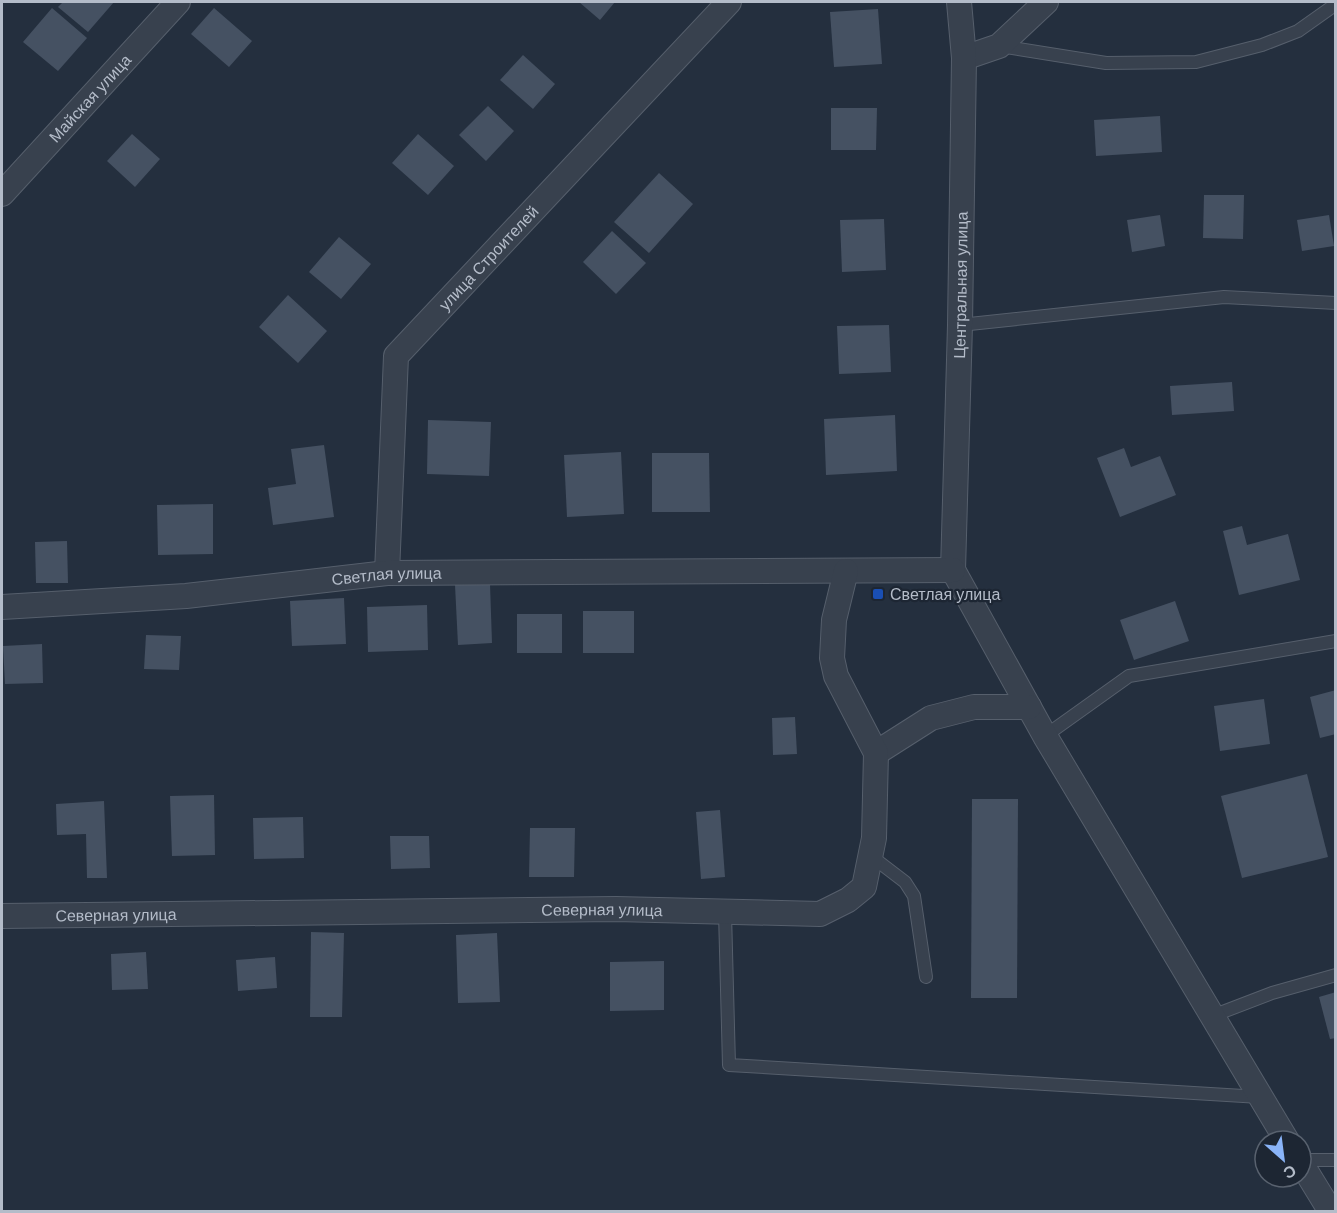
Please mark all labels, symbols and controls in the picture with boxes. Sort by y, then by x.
street label: Майская улица [44,50,136,147]
street label: улица Строителей [434,201,543,315]
street label: Центральная улица [949,211,973,359]
street label: Светлая улица [330,563,442,590]
place label: Светлая улица [890,584,1000,605]
marker: Светлая улица [871,587,885,601]
street label: Северная улица [541,899,663,921]
street label: Северная улица [55,904,177,926]
north arrow [1253,1129,1313,1189]
text: С [1279,1160,1300,1184]

